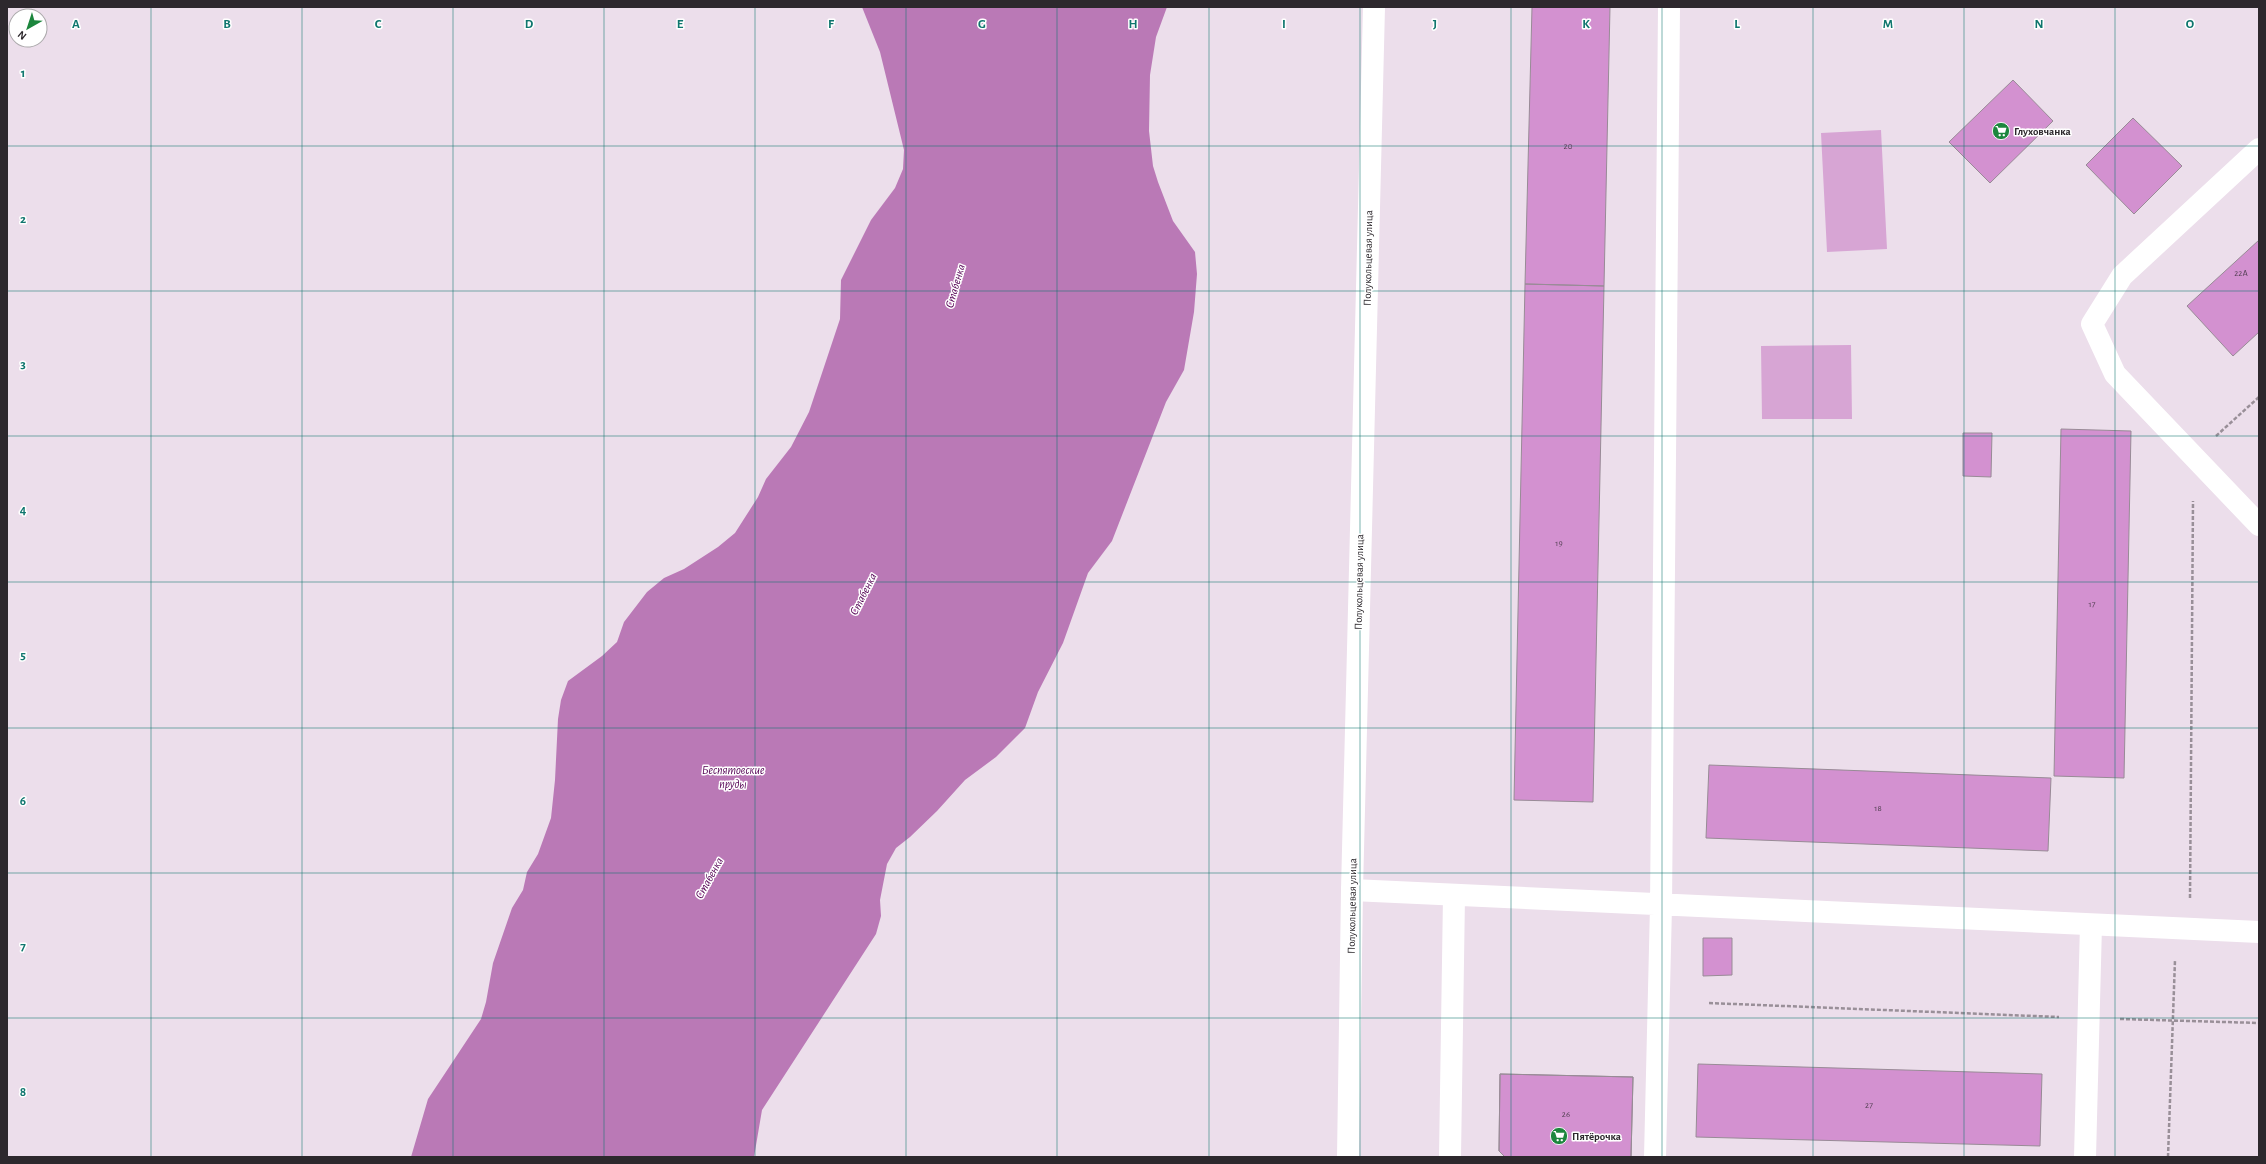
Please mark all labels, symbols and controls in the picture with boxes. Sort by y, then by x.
north arrow [8,8,48,48]
text: A [72,18,80,31]
text: B [223,18,231,31]
text: C [375,18,382,31]
text: D [525,18,534,31]
text: E [677,18,684,31]
text: F [828,18,835,31]
text: G [978,18,986,31]
text: H [1128,18,1138,31]
text: I [1282,18,1286,31]
text: J [1433,18,1437,31]
text: K [1582,18,1590,31]
text: L [1734,18,1740,31]
text: M [1883,18,1893,31]
text: N [2034,18,2044,31]
text: O [2186,18,2195,31]
text: N [16,29,28,42]
text: 1 [21,67,25,80]
supermarket icon: Глуховчанка [1991,121,2011,141]
place label: Глуховчанка [2014,126,2071,137]
house number: 20 [1564,142,1573,151]
street label: Полукольцевая улица [1362,210,1374,306]
text: 2 [20,213,26,226]
water label: Стабенка [943,263,967,309]
house number: 22А [2234,269,2248,278]
text: 3 [20,358,26,371]
text: 4 [20,504,27,517]
street label: Полукольцевая улица [1353,534,1365,630]
house number: 19 [1555,539,1563,548]
water label: Стабенка [847,571,879,617]
house number: 17 [2089,600,2096,609]
text: 5 [20,649,26,662]
water label: Беспятовские пруды [702,764,765,791]
text: 6 [20,795,26,808]
house number: 18 [1874,804,1882,813]
water label: Стабенка [693,855,725,901]
street label: Полукольцевая улица [1346,858,1358,954]
text: 7 [20,940,26,953]
text: 8 [20,1086,26,1099]
house number: 27 [1865,1101,1873,1110]
house number: 26 [1562,1110,1570,1119]
supermarket icon: Пятёрочка [1549,1126,1569,1146]
place label: Пятёрочка [1572,1131,1621,1142]

